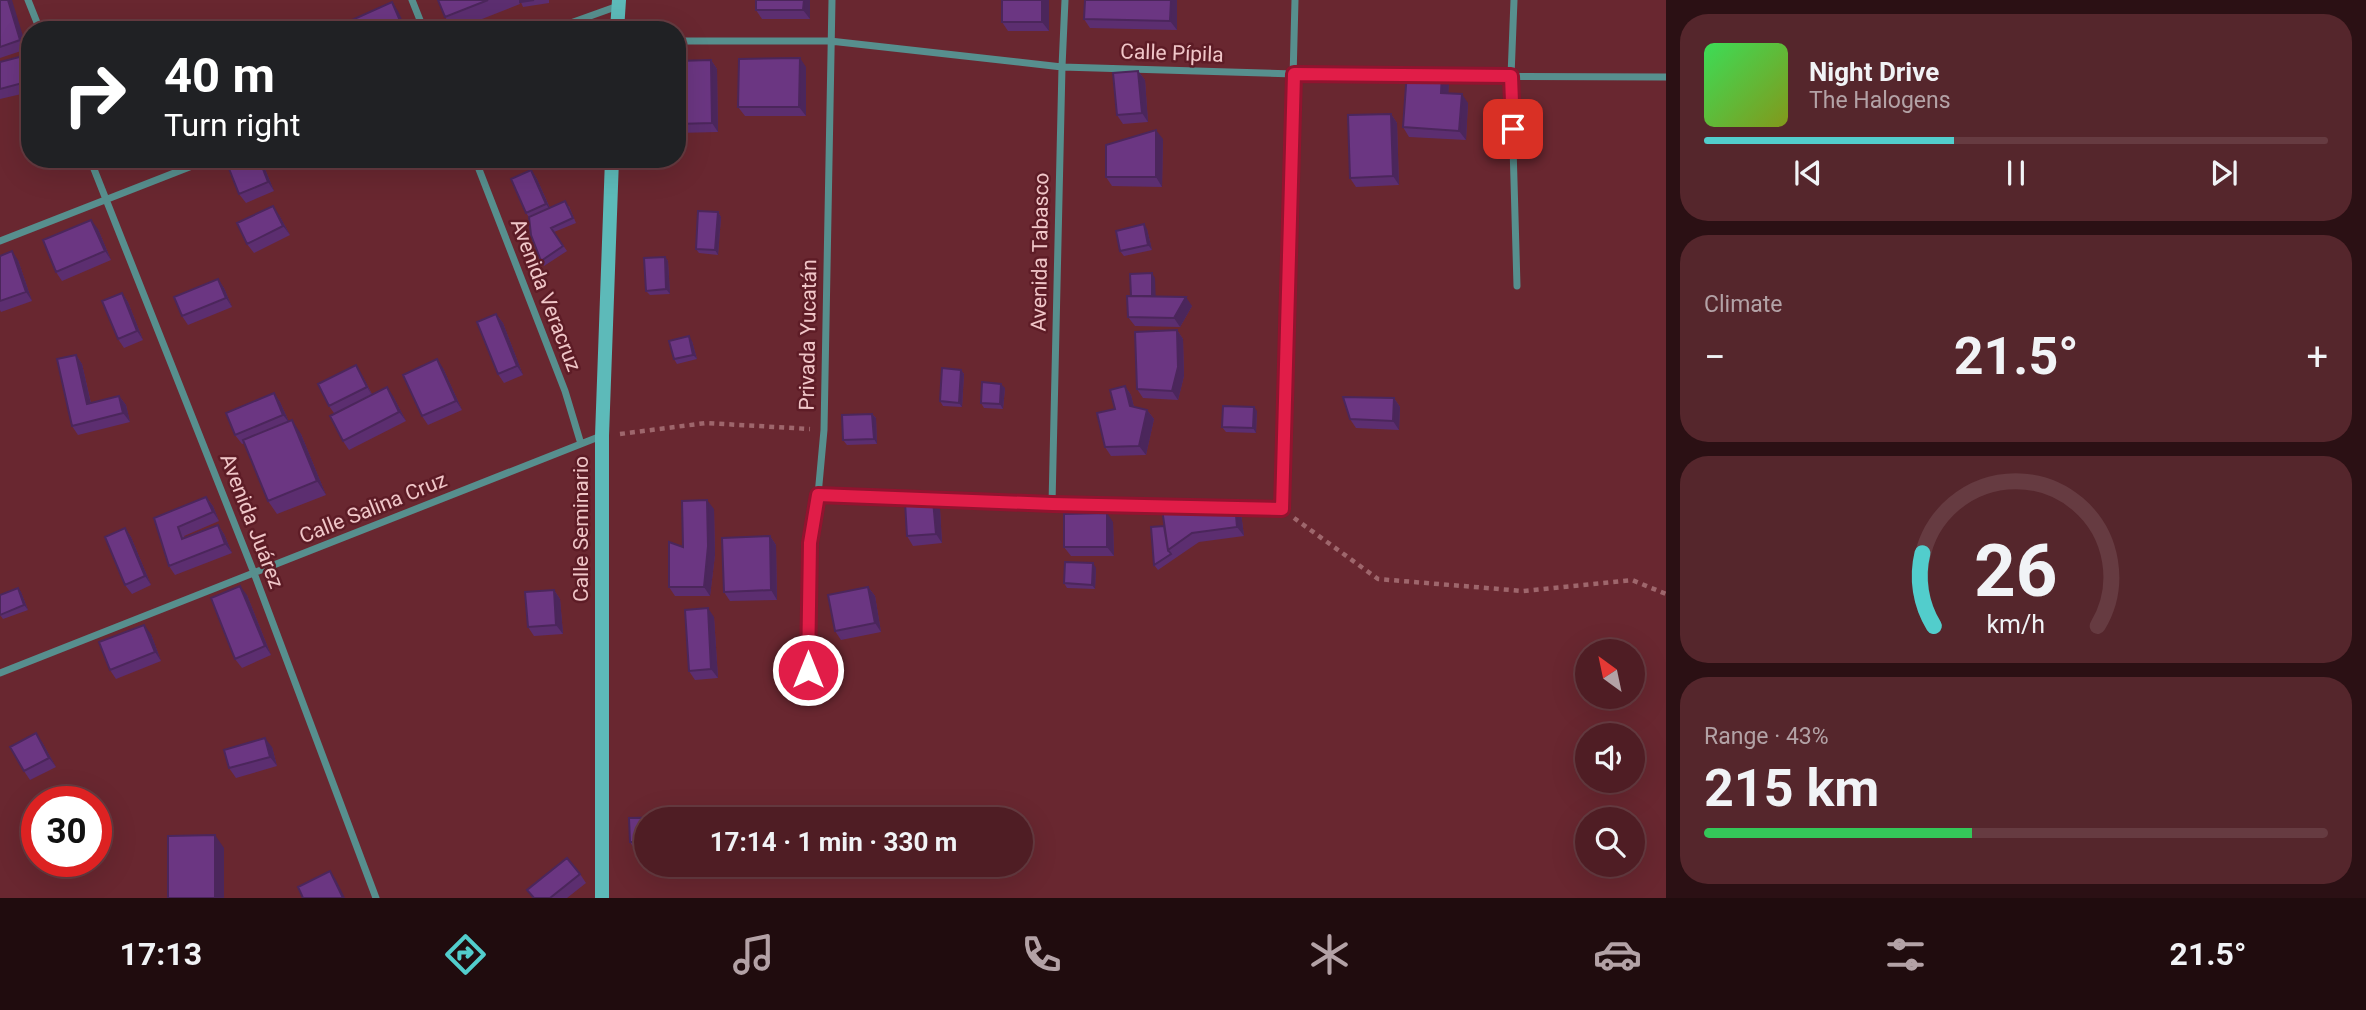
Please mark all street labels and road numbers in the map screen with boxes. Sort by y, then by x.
street label: Calle Pípila [1120,39,1224,67]
street label: Avenida Tabasco [1027,172,1053,332]
street label: Avenida Veracruz [506,215,586,375]
street label: Privada Yucatán [795,259,821,411]
street label: Avenida Juárez [215,450,289,592]
street label: Calle Seminario [569,456,593,602]
street label: Calle Salina Cruz [296,468,450,548]

